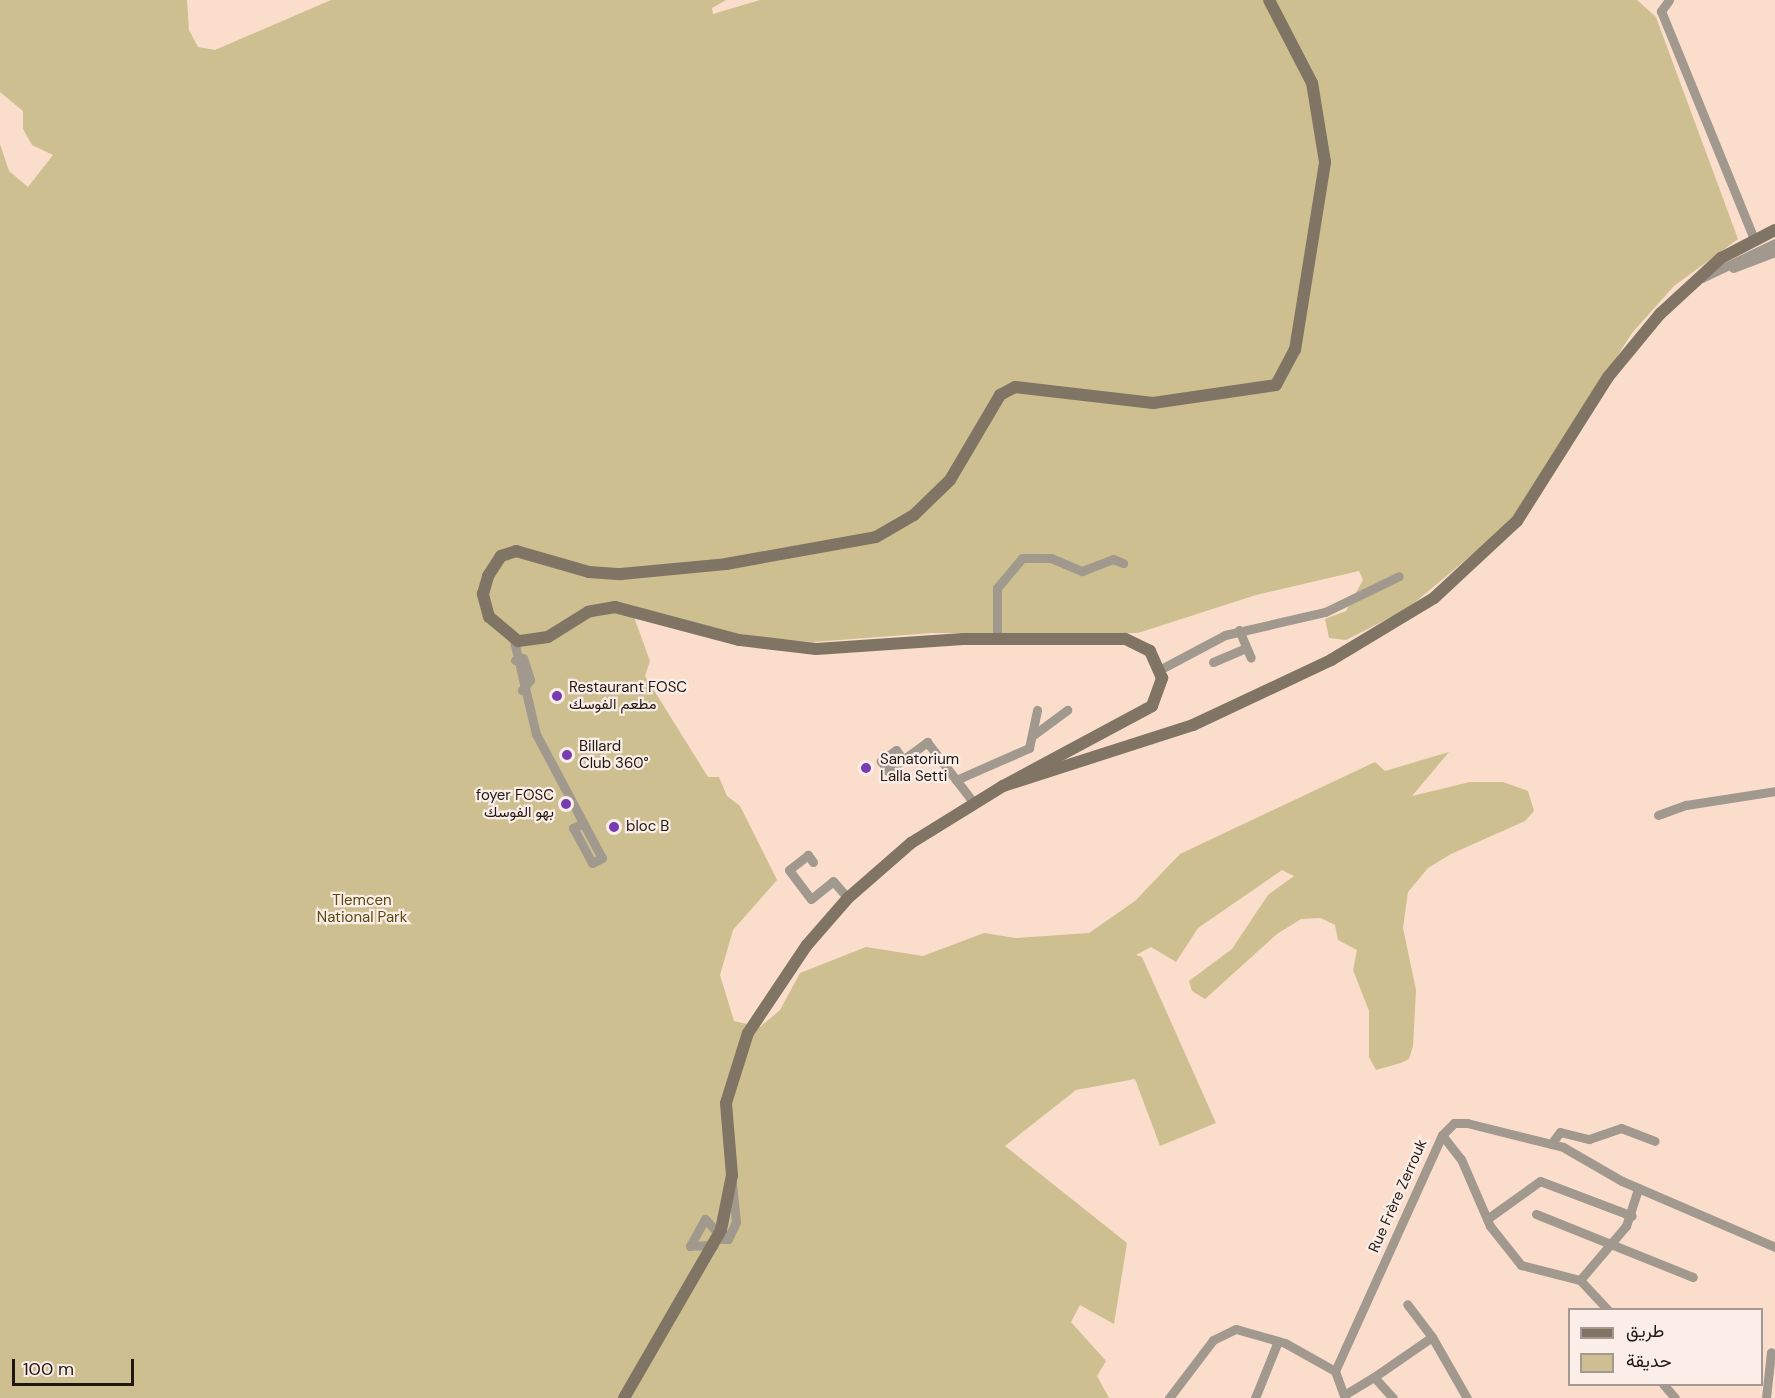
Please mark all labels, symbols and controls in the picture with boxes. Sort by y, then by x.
place label: Restaurant FOSC مطعم الفوسك [569,678,687,713]
marker: Restaurant FOSC مطعم الفوسك [550,689,564,703]
place label: Billard Club 360° [579,737,649,772]
marker: Billard Club 360° [560,748,574,762]
place label: Sanatorium Lalla Setti [880,750,959,785]
marker: Sanatorium Lalla Setti [857,759,875,777]
place label: foyer FOSC بهو الفوسك [476,786,554,821]
marker: foyer FOSC بهو الفوسك [559,797,573,811]
place label: bloc B [626,818,669,836]
marker: bloc B [607,820,621,834]
park label: Tlemcen National Park [317,891,407,926]
street label: Rue Frère Zerrouk [1365,1137,1431,1255]
legend [1568,1308,1763,1386]
text: طريق [1626,1319,1664,1343]
scale bar [15,1347,136,1385]
text: حديقة [1626,1349,1672,1373]
text: 100 m [23,1357,74,1381]

